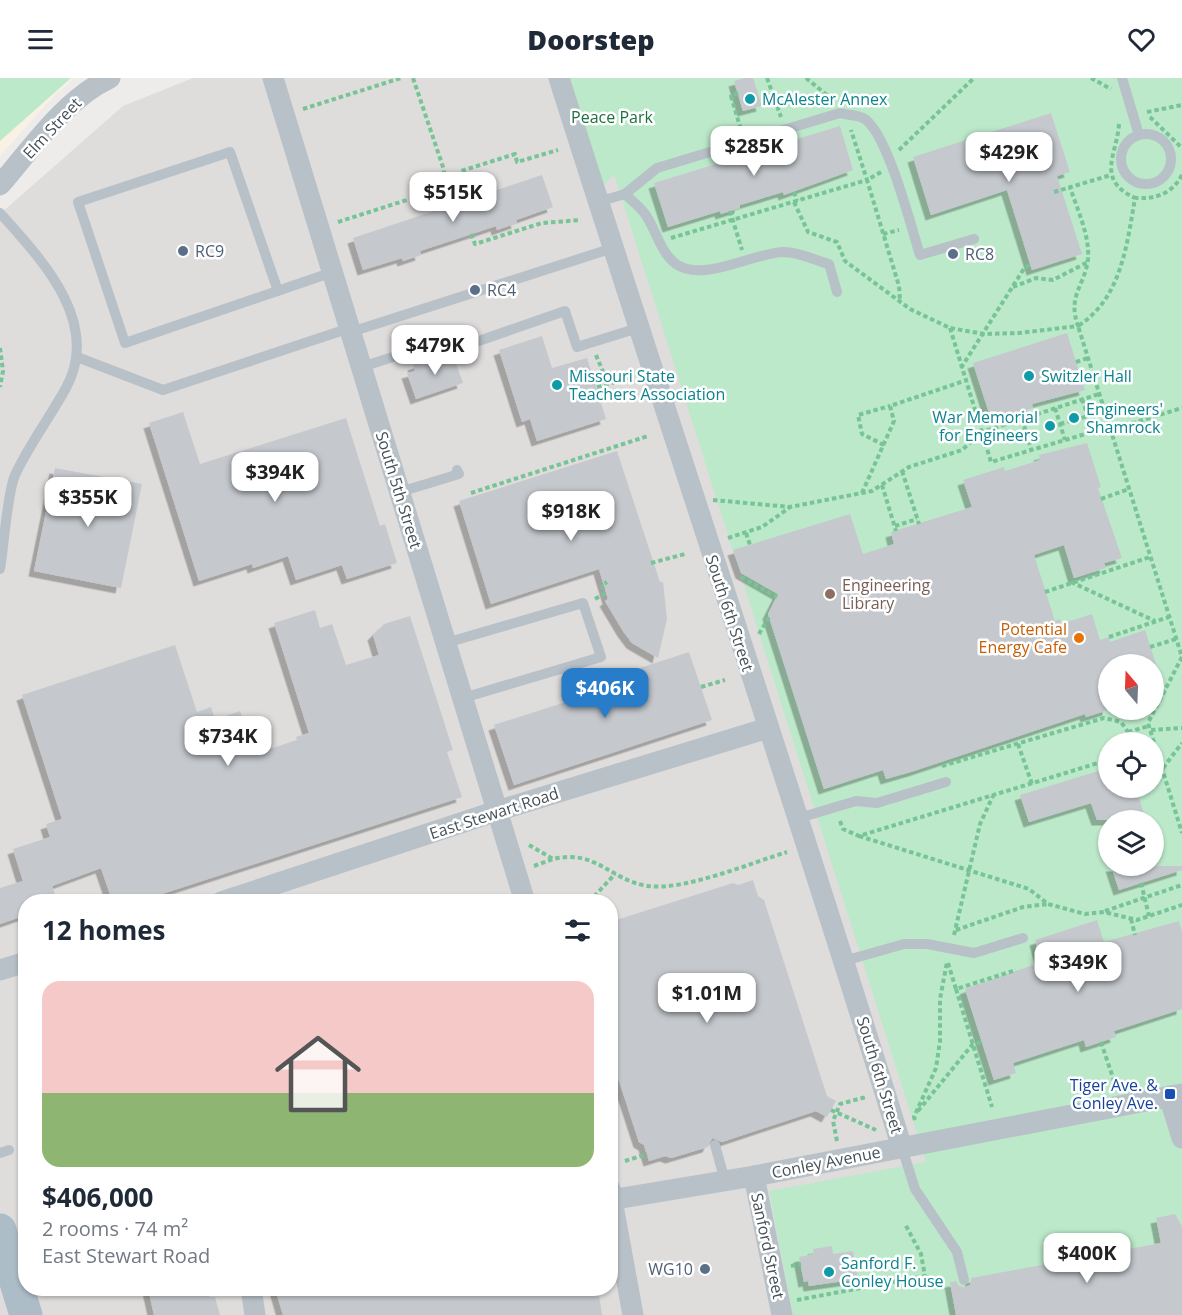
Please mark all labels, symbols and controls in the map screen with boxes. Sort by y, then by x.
text: Doorstep [527,21,655,58]
icon: menu [24,23,57,56]
icon: heart [1125,23,1158,56]
place label: McAlester Annex [762,88,888,110]
street label: Elm Street [18,92,86,164]
marker: McAlester Annex [743,92,757,106]
park label: Peace Park [571,106,653,128]
pin: $285K [712,126,796,177]
text: $285K [724,132,784,159]
pin: $429K [967,132,1051,183]
text: $429K [979,138,1039,165]
pin: $515K [411,172,495,223]
text: $515K [423,178,483,205]
place label: RC9 [195,240,224,262]
place label: RC8 [965,243,994,265]
marker: RC9 [176,244,190,258]
marker: RC8 [946,247,960,261]
place label: RC4 [487,279,516,301]
marker: RC4 [468,283,482,297]
pin: $479K [393,325,477,376]
text: $479K [405,331,465,358]
place label: Missouri State Teachers Association [569,365,725,405]
place label: Switzler Hall [1041,365,1132,387]
marker: Switzler Hall [1022,369,1036,383]
marker: Missouri State Teachers Association [550,378,564,392]
place label: Engineers' Shamrock [1086,398,1163,438]
place label: War Memorial for Engineers [932,406,1038,446]
marker: Engineers' Shamrock [1067,411,1081,425]
marker: War Memorial for Engineers [1043,419,1057,433]
street label: South 5th Street [371,429,427,552]
pin: $394K [233,452,317,503]
text: $394K [245,458,305,485]
pin: $355K [46,477,130,528]
text: $355K [58,483,118,510]
pin: $918K [529,491,613,542]
text: $918K [541,497,601,524]
street label: South 6th Street [701,552,759,674]
place label: Engineering Library [842,574,931,614]
marker: Engineering Library [823,587,837,601]
place label: Potential Energy Cafe [979,618,1067,658]
marker: Potential Energy Cafe [1072,631,1086,645]
north arrow [1098,654,1164,720]
map controls [1098,654,1164,876]
pin: $406K [563,668,647,719]
text: $406K [575,674,635,701]
pin: $734K [186,716,270,767]
text: $734K [198,722,258,749]
button: locate [1098,732,1164,798]
street label: East Stewart Road [427,782,561,844]
button: layers [1098,810,1164,876]
text: 12 homes [42,912,166,948]
icon: filters [561,914,594,947]
pin: $349K [1036,942,1120,993]
text: $349K [1048,948,1108,975]
pin: $1.01M [658,973,756,1024]
text: $1.01M [672,979,742,1006]
street label: South 6th Street [852,1014,908,1137]
icon: home [264,1020,372,1128]
place label: Tiger Ave. & Conley Ave. [1070,1074,1158,1114]
marker: Tiger Ave. & Conley Ave. [1163,1087,1177,1101]
street label: Conley Avenue [770,1141,882,1183]
text: $406,000 [42,1179,153,1215]
street label: Sanford Street [746,1191,790,1301]
text: 2 rooms · 74 m² [42,1215,188,1242]
pin: $400K [1045,1233,1129,1284]
text: $400K [1057,1239,1117,1266]
text: East Stewart Road [42,1242,210,1269]
place label: Sanford F. Conley House [841,1252,944,1292]
place label: WG10 [648,1258,693,1280]
marker: WG10 [698,1262,712,1276]
marker: Sanford F. Conley House [822,1265,836,1279]

